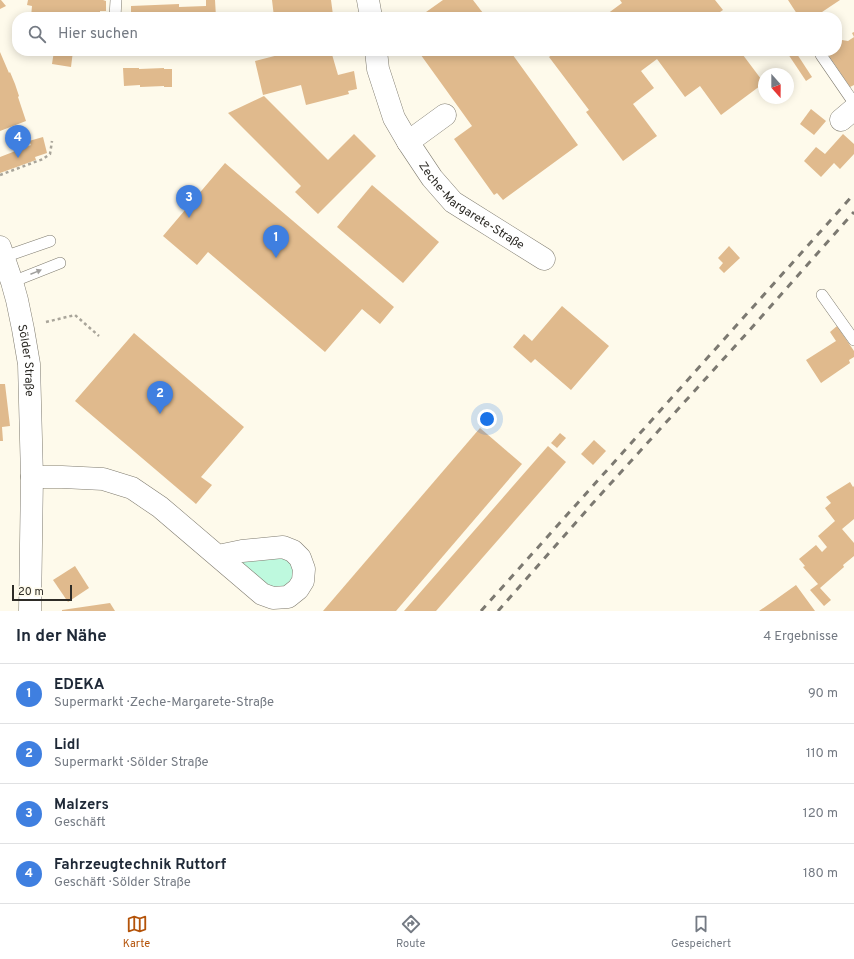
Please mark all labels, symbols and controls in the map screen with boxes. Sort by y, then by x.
search box [12,12,842,56]
icon: search [26,23,48,45]
text: Hier suchen [58,25,138,44]
north arrow [758,68,794,104]
pin: 4 [5,125,31,158]
street label: Zeche-Margarete-Straße [414,159,527,254]
pin: 3 [176,185,202,218]
pin: 1 [263,225,289,258]
one-way arrow [31,269,43,275]
street label: Sölder Straße [13,323,37,397]
pin: 2 [147,381,173,414]
your location [477,409,497,429]
scale bar [12,583,72,602]
text: 20 m [18,585,44,599]
text: In der Nähe [16,626,107,648]
text: 4 Ergebnisse [763,629,838,645]
text: EDEKA [54,676,105,695]
text: 1 [26,686,32,702]
text: 90 m [808,686,838,702]
text: Supermarkt · Zeche-Margarete-Straße [54,695,274,711]
text: Lidl [54,736,80,755]
text: 2 [25,746,33,762]
text: 110 m [806,746,838,762]
text: Supermarkt · Sölder Straße [54,755,209,771]
text: Malzers [54,796,109,815]
text: 3 [25,806,33,822]
text: 120 m [803,806,838,822]
text: Geschäft [54,815,106,831]
text: Fahrzeugtechnik Ruttorf [54,856,226,875]
text: 4 [25,866,33,882]
text: 180 m [803,866,838,882]
text: Geschäft · Sölder Straße [54,875,191,891]
tab: Karte [123,913,150,951]
tab: Route [396,913,425,951]
tab: Gespeichert [671,913,731,951]

